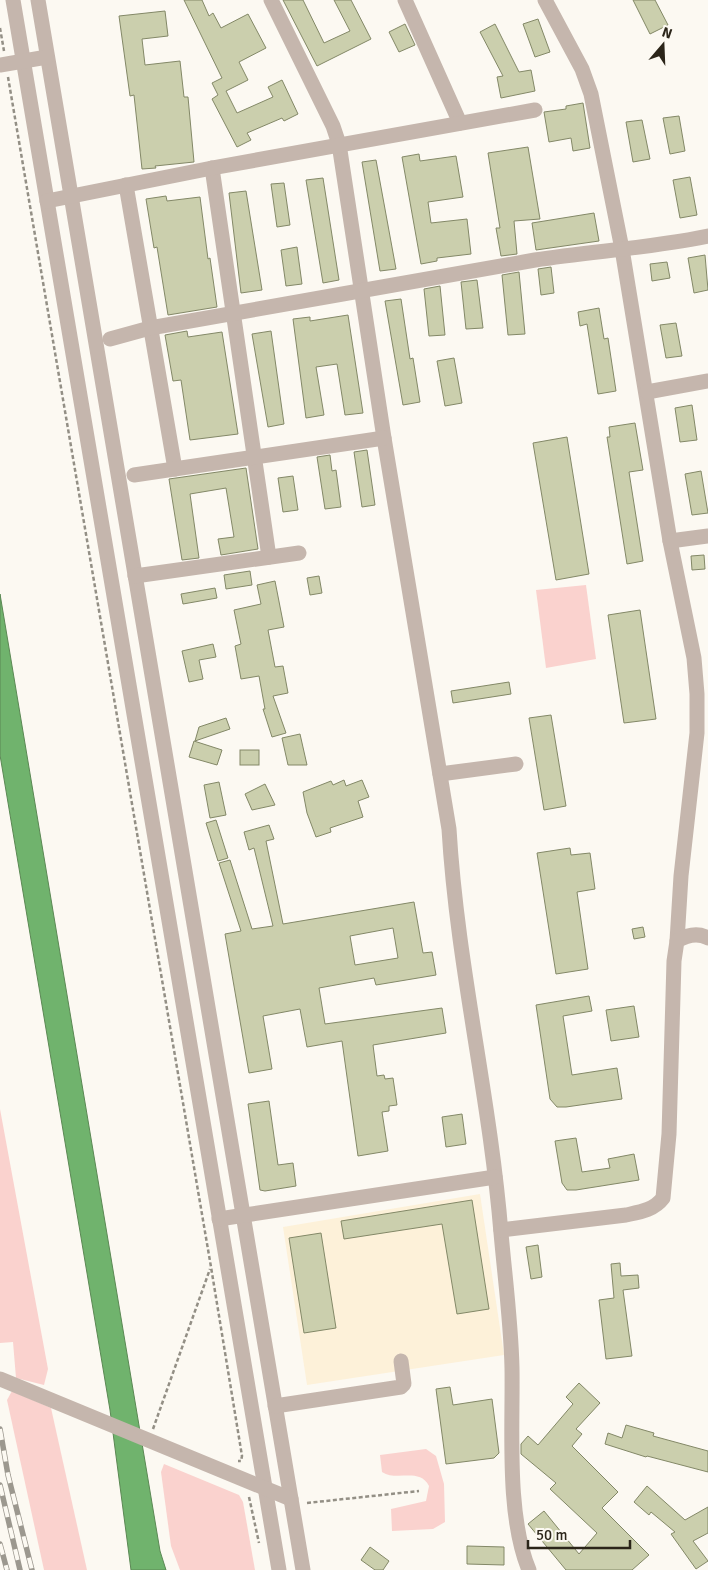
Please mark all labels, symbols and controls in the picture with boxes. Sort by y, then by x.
north arrow [638,20,688,70]
text: N [660,24,674,43]
scale bar [528,1518,630,1550]
text: 50 m [536,1526,567,1544]

